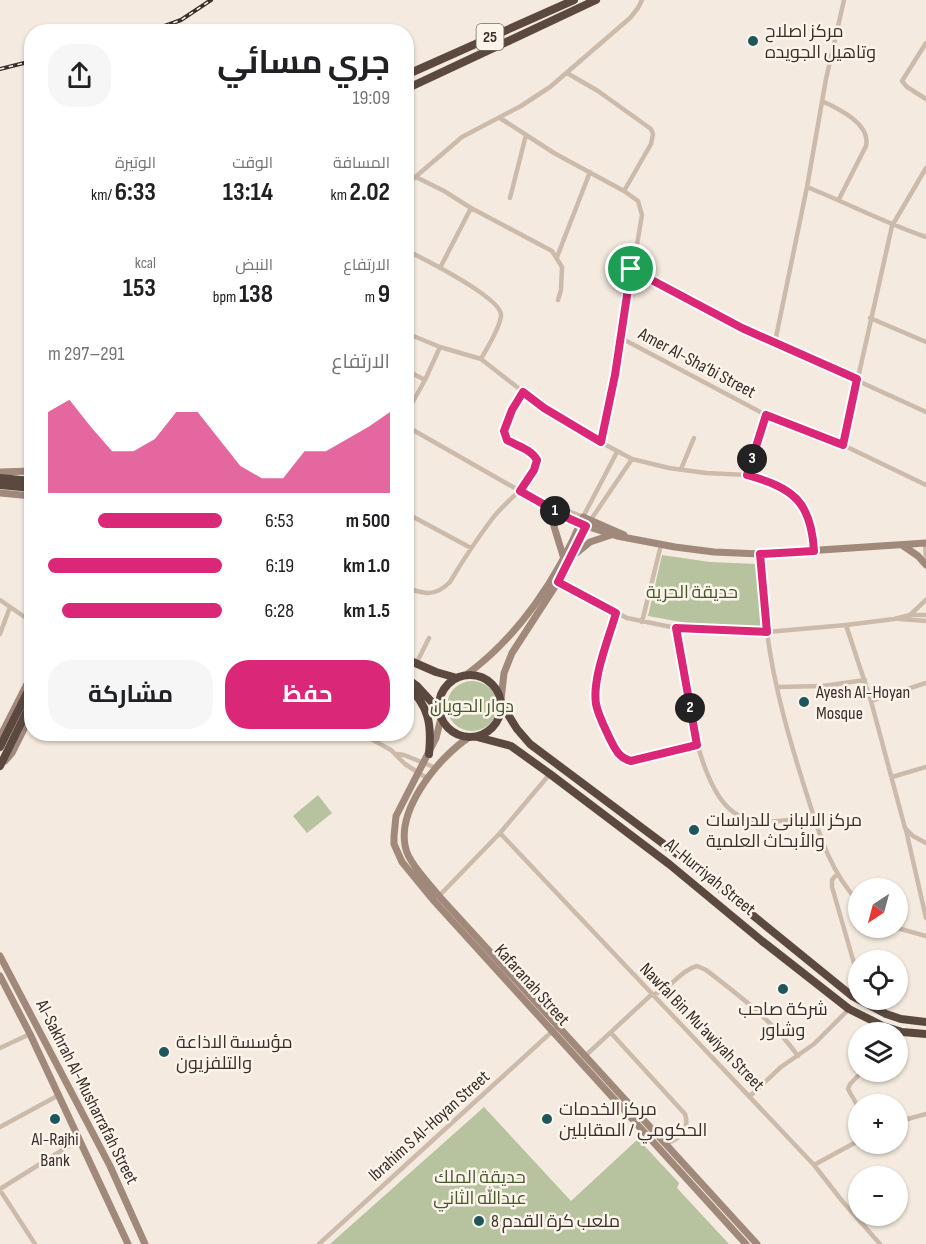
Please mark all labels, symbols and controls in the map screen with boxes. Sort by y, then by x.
place label: مركز اصلاح وتاهيل الجويده [765,21,876,63]
road number: 25 [476,24,504,50]
marker: مركز اصلاح وتاهيل الجويده [746,34,760,48]
text: جري مسائي [217,43,390,83]
button: share [48,44,111,107]
text: 19:09 [353,86,390,110]
text: الوتيرة [115,154,156,173]
text: الوقت [232,154,273,173]
text: المسافة [333,154,390,173]
text: 6:33 [115,177,156,208]
text: 13:14 [223,177,273,208]
text: 2.02 [350,177,390,208]
text: /km [91,186,115,205]
text: km [331,186,350,205]
pin [605,243,656,294]
icon: arrive [614,252,647,285]
text: kcal [135,254,156,273]
text: النبض [235,256,273,275]
text: الارتفاع [343,256,390,275]
text: 153 [123,273,156,304]
text: 138 [239,279,273,310]
text: 9 [378,279,390,310]
text: bpm [213,288,239,307]
text: m [365,288,378,307]
street label: Amer Al-Sha‘bi Street [634,323,760,403]
text: 291–297 m [48,342,124,366]
text: الارتفاع [331,350,390,374]
pin: 3 [737,444,767,474]
text: 3 [748,449,756,468]
pin: 1 [540,496,570,526]
text: 1 [552,501,558,520]
text: 6:53 [265,509,294,533]
text: 500 m [346,509,390,533]
text: 6:19 [266,554,294,578]
text: 1.0 km [343,554,390,578]
park label: حديقة الحرية [646,582,738,603]
text: 6:28 [264,599,294,623]
text: 1.5 km [344,599,390,623]
button: مشاركة [48,660,213,729]
button: حفظ [225,660,390,729]
place label: Ayesh Al-Hoyan Mosque [815,682,910,724]
pin: 2 [675,693,705,723]
marker: Ayesh Al-Hoyan Mosque [797,695,811,709]
park label: دوار الحويان [430,696,514,717]
text: 2 [686,698,694,717]
place label: مركز الالباني للدراسات والأبحاث العلمية [706,810,862,852]
marker: مركز الالباني للدراسات والأبحاث العلمية [687,823,701,837]
street label: Al-Hurriyah Street [660,833,760,920]
north arrow [848,878,908,938]
map controls [848,878,908,1226]
street label: Kafaranah Street [490,940,574,1030]
button: locate [848,950,908,1010]
street label: Nawfal Bin Mu'awiyah Street [636,959,769,1096]
marker: شركة صاحب وشاور [776,982,790,996]
street label: Al-Sakhrah Al-Musharrafah Street [31,995,143,1188]
place label: شركة صاحب وشاور [738,999,828,1041]
button: layers [848,1022,908,1082]
place label: مؤسسة الاذاعة والتلفزيون [176,1032,293,1074]
marker: مؤسسة الاذاعة والتلفزيون [157,1045,171,1059]
street label: Ibrahim S Al-Hoyan Street [364,1066,494,1186]
button: + [848,1094,908,1154]
place label: مركز الخدمات الحكومي / المقابلين [559,1099,707,1144]
marker: Al-Rajhi Bank [48,1112,62,1126]
marker: مركز الخدمات الحكومي / المقابلين [540,1112,554,1126]
place label: Al-Rajhi Bank [30,1129,79,1171]
button: − [848,1166,908,1226]
park label: حديقة الملك عبدالله الثاني [433,1167,527,1212]
place label: ملعب كرة القدم 8 [491,1211,620,1233]
marker: ملعب كرة القدم 8 [472,1214,486,1228]

